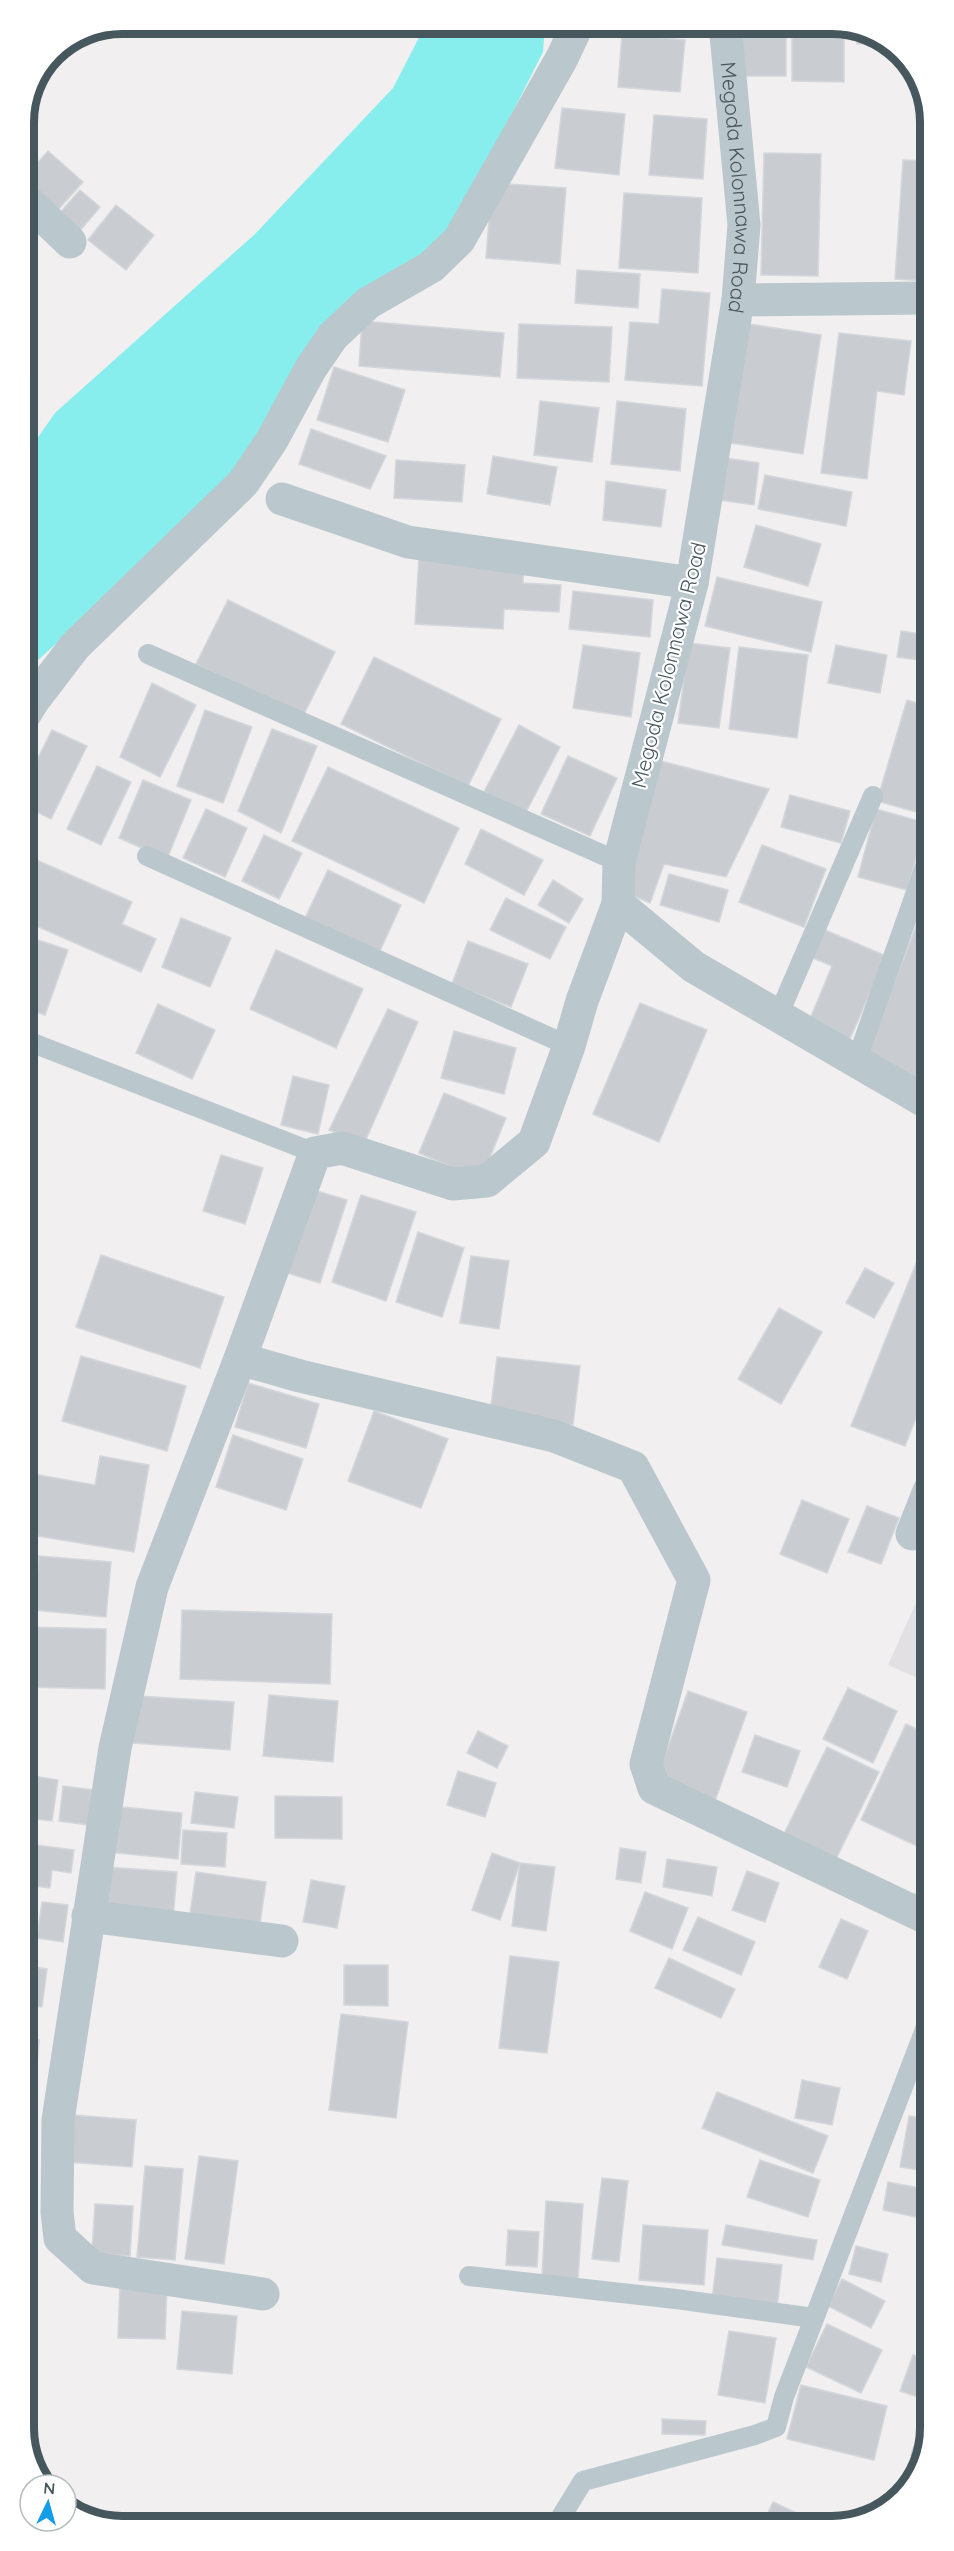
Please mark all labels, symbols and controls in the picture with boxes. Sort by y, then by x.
street label: Megoda Kolonnawa Road [716,60,757,315]
street label: Megoda Kolonnawa Road [625,539,711,791]
north arrow [18,2473,78,2533]
text: N [43,2478,56,2499]

